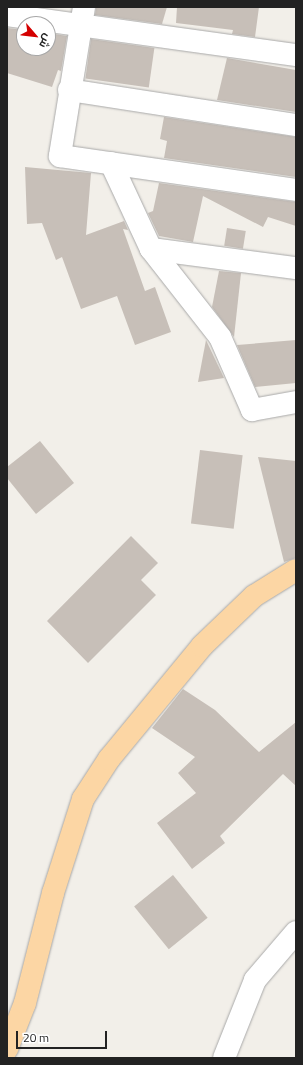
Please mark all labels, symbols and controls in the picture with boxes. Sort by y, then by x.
north arrow [16,16,56,56]
text: ش [35,31,56,51]
scale bar [18,1023,109,1049]
text: 20 m [23,1028,49,1047]

